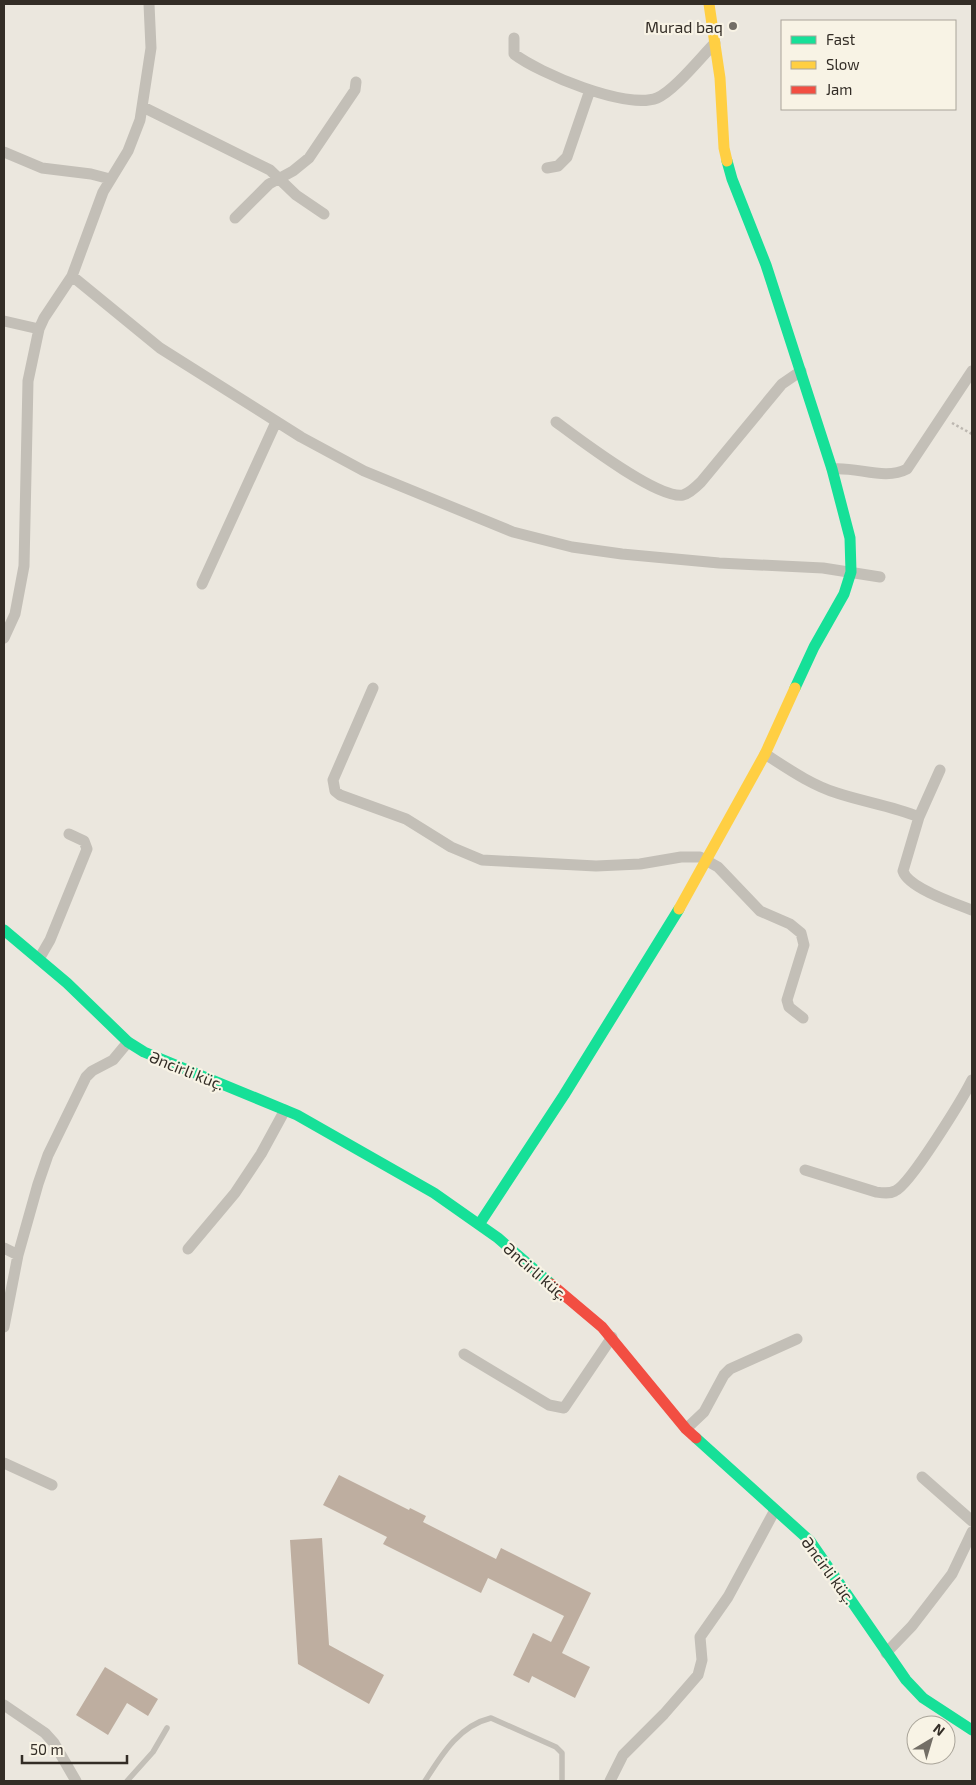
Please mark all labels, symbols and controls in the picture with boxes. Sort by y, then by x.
place label: Murad baq [645,17,723,36]
marker: Murad baq [727,20,739,32]
legend [781,20,956,110]
text: Fast [826,30,856,48]
text: Slow [826,55,860,73]
text: Jam [826,80,852,98]
street label: Əncirli küç. [147,1046,227,1094]
street label: Əncirli küç. [499,1238,572,1305]
street label: Əncirli küç. [797,1533,860,1608]
north arrow [906,1715,956,1765]
text: N [930,1720,949,1739]
scale bar [22,1732,128,1764]
text: 50 m [30,1740,64,1758]

